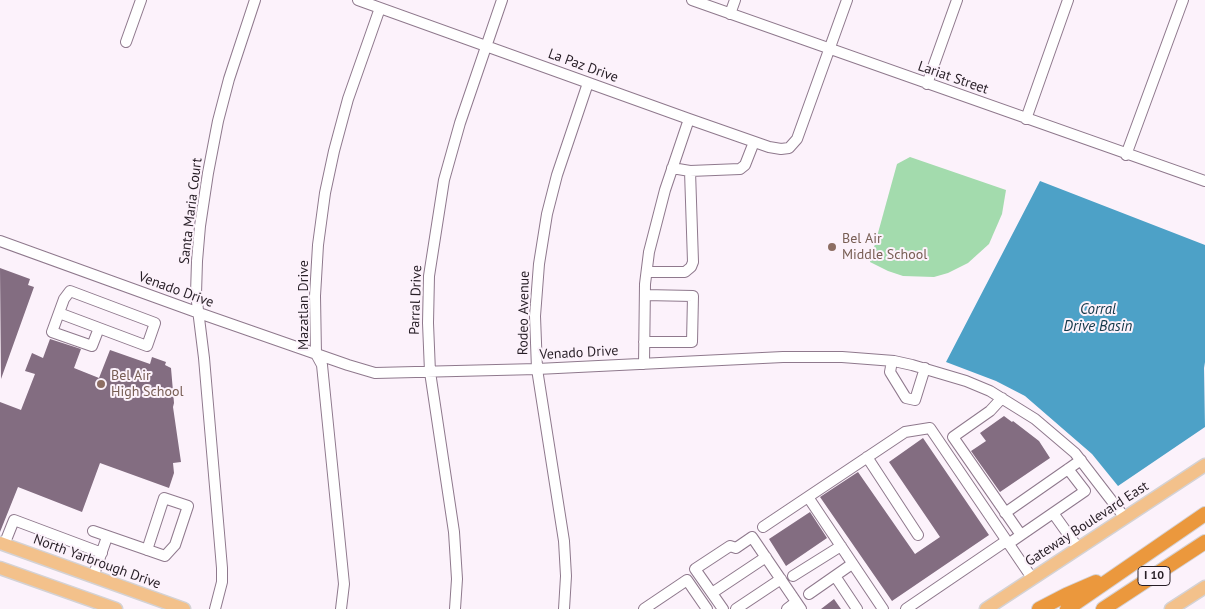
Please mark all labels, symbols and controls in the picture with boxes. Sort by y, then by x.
street label: La Paz Drive [546,46,620,86]
street label: Lariat Street [915,58,991,98]
street label: Santa Maria Court [176,157,206,265]
place label: Bel Air Middle School [842,231,927,264]
marker: Bel Air Middle School [826,241,838,253]
street label: Mazatlan Drive [296,260,312,350]
street label: Parral Drive [406,265,426,335]
street label: Venado Drive [136,269,216,311]
street label: Rodeo Avenue [515,271,533,355]
water label: Corral Drive Basin [1064,301,1132,336]
street label: Venado Drive [539,343,619,363]
place label: Bel Air High School [111,368,184,401]
marker: Bel Air High School [95,378,107,390]
street label: Gateway Boulevard East [1022,478,1152,570]
street label: North Yarbrough Drive [31,531,163,593]
road number: I 10 [1138,566,1170,586]

